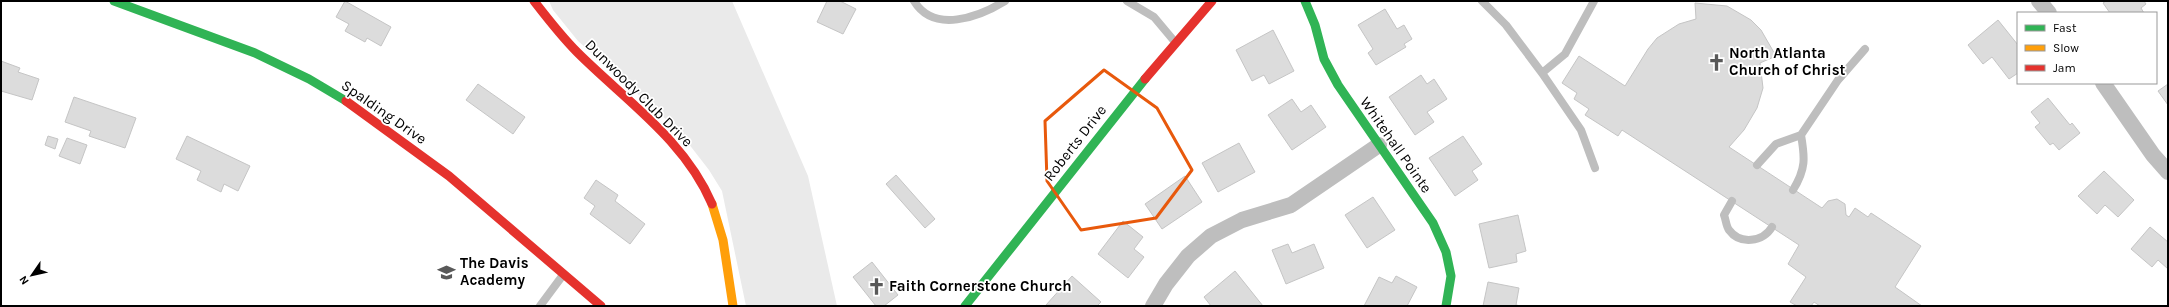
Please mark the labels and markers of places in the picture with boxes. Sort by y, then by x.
place label: North Atlanta Church of Christ [1729,44,1846,79]
church icon: North Atlanta Church of Christ [1706,52,1726,72]
place label: The Davis Academy [460,254,529,289]
school or university icon: The Davis Academy [437,262,457,282]
church icon: Faith Cornerstone Church [866,276,886,296]
place label: Faith Cornerstone Church [889,277,1072,295]

